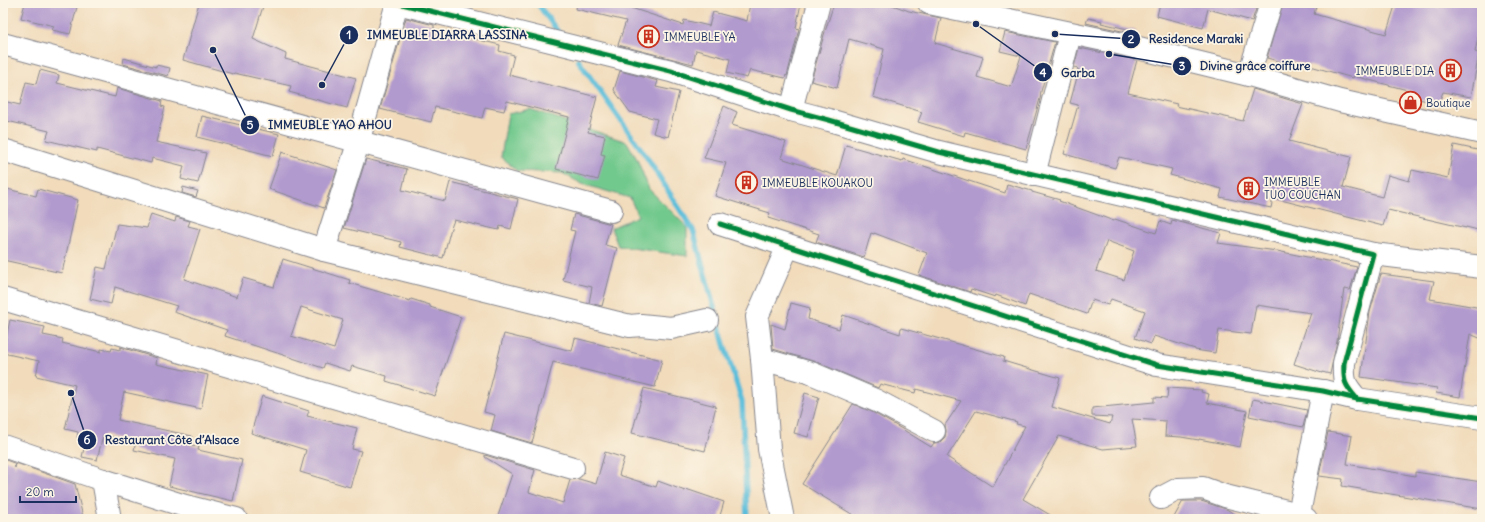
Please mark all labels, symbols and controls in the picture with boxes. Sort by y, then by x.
callout: IMMEUBLE DIARRA LASSINA [339,23,535,47]
building icon: IMMEUBLE YA [635,24,661,50]
text: 1 [347,27,351,42]
text: IMMEUBLE DIARRA LASSINA [367,27,527,42]
callout: Residence Maraki [1121,27,1252,51]
place label: IMMEUBLE YA [664,30,736,44]
text: 2 [1128,31,1135,46]
text: Residence Maraki [1149,31,1244,46]
callout: Divine grâce coiffure [1172,54,1318,78]
text: 3 [1179,58,1186,73]
text: Divine grâce coiffure [1200,58,1311,74]
building icon: IMMEUBLE DIA [1437,58,1463,84]
callout: Garba [1033,60,1102,84]
place label: IMMEUBLE DIA [1356,64,1434,78]
text: 4 [1040,65,1047,80]
text: Garba [1061,65,1095,80]
shop icon: Boutique [1398,90,1424,116]
place label: Boutique [1426,96,1470,110]
callout: IMMEUBLE YAO AHOU [240,113,400,137]
text: 5 [247,117,254,132]
text: IMMEUBLE YAO AHOU [268,117,392,132]
building icon: IMMEUBLE KOUAKOU [734,170,760,196]
building icon: IMMEUBLE TUO COUCHAN [1236,175,1262,201]
place label: IMMEUBLE TUO COUCHAN [1264,175,1341,202]
place label: IMMEUBLE KOUAKOU [762,176,873,190]
callout: Restaurant Côte d’Alsace [77,428,247,452]
text: 6 [84,432,91,447]
text: Restaurant Côte d’Alsace [105,432,240,447]
scale bar [20,478,76,504]
text: 20 m [26,484,54,499]

